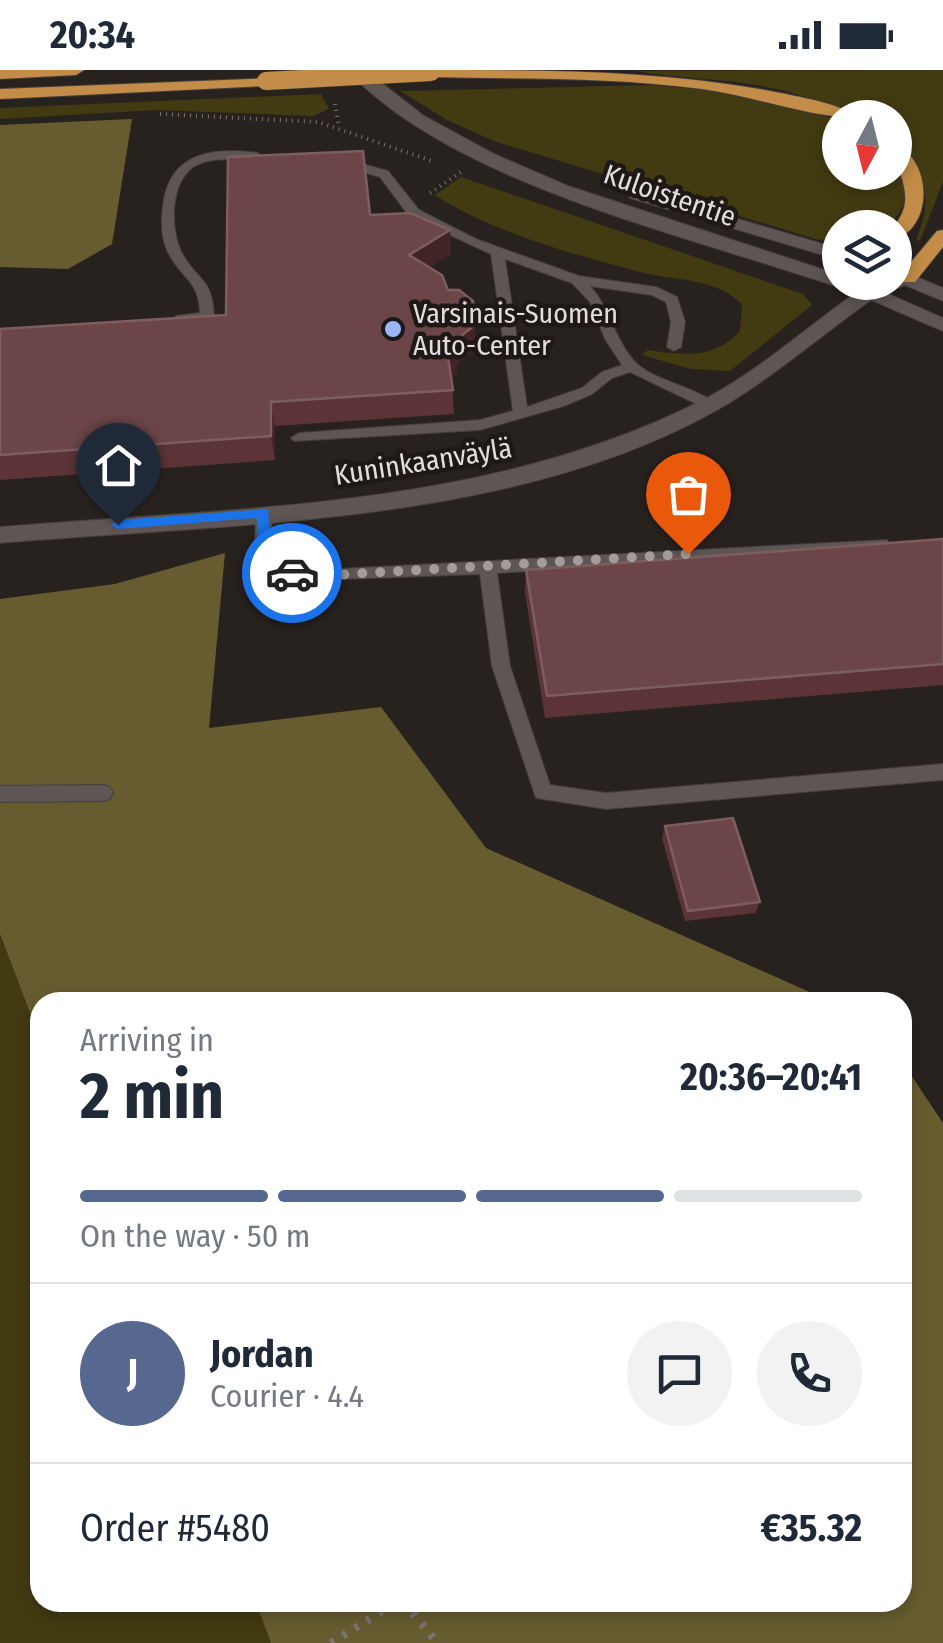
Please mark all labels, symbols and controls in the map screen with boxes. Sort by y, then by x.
text: 20:34 [50,12,135,58]
north arrow [822,100,912,190]
map controls [822,100,912,300]
street label: Kuloistentie [599,157,740,233]
button: layers [822,210,912,300]
place label: Varsinais-Suomen Auto-Center [413,297,618,362]
marker: Varsinais-Suomen Auto-Center [382,318,404,340]
pin [76,423,161,526]
street label: Kuninkaanväylä [332,431,514,492]
icon: home [91,438,146,493]
pin [646,452,731,555]
icon: bag [661,467,716,522]
courier [242,523,342,623]
icon: car [265,546,320,601]
text: Arriving in [80,1021,214,1059]
text: 20:36–20:41 [680,1054,862,1100]
text: 2 min [80,1057,224,1135]
text: On the way · 50 m [80,1217,310,1255]
button: chat [627,1321,732,1426]
button: phone [757,1321,862,1426]
text: Jordan [210,1331,314,1377]
text: J [127,1350,138,1396]
text: Courier · 4.4 [210,1377,364,1415]
text: Order #5480 [80,1505,270,1551]
text: €35.32 [760,1505,862,1551]

